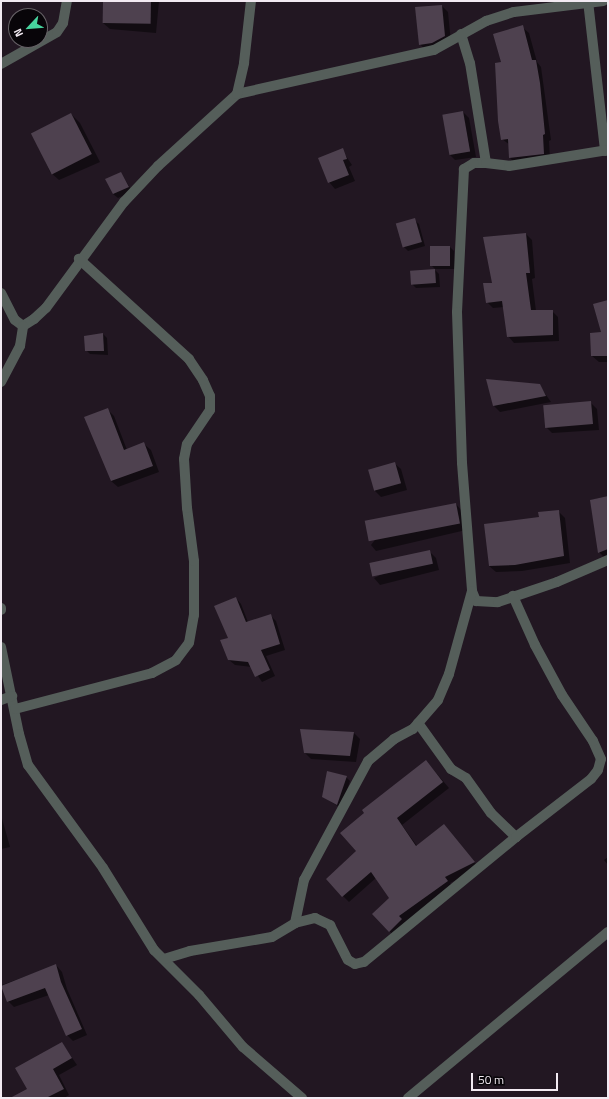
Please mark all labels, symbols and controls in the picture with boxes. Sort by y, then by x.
north arrow [8,8,48,48]
text: N [9,26,27,40]
scale bar [473,1065,560,1091]
text: 50 m [478,1070,504,1089]

